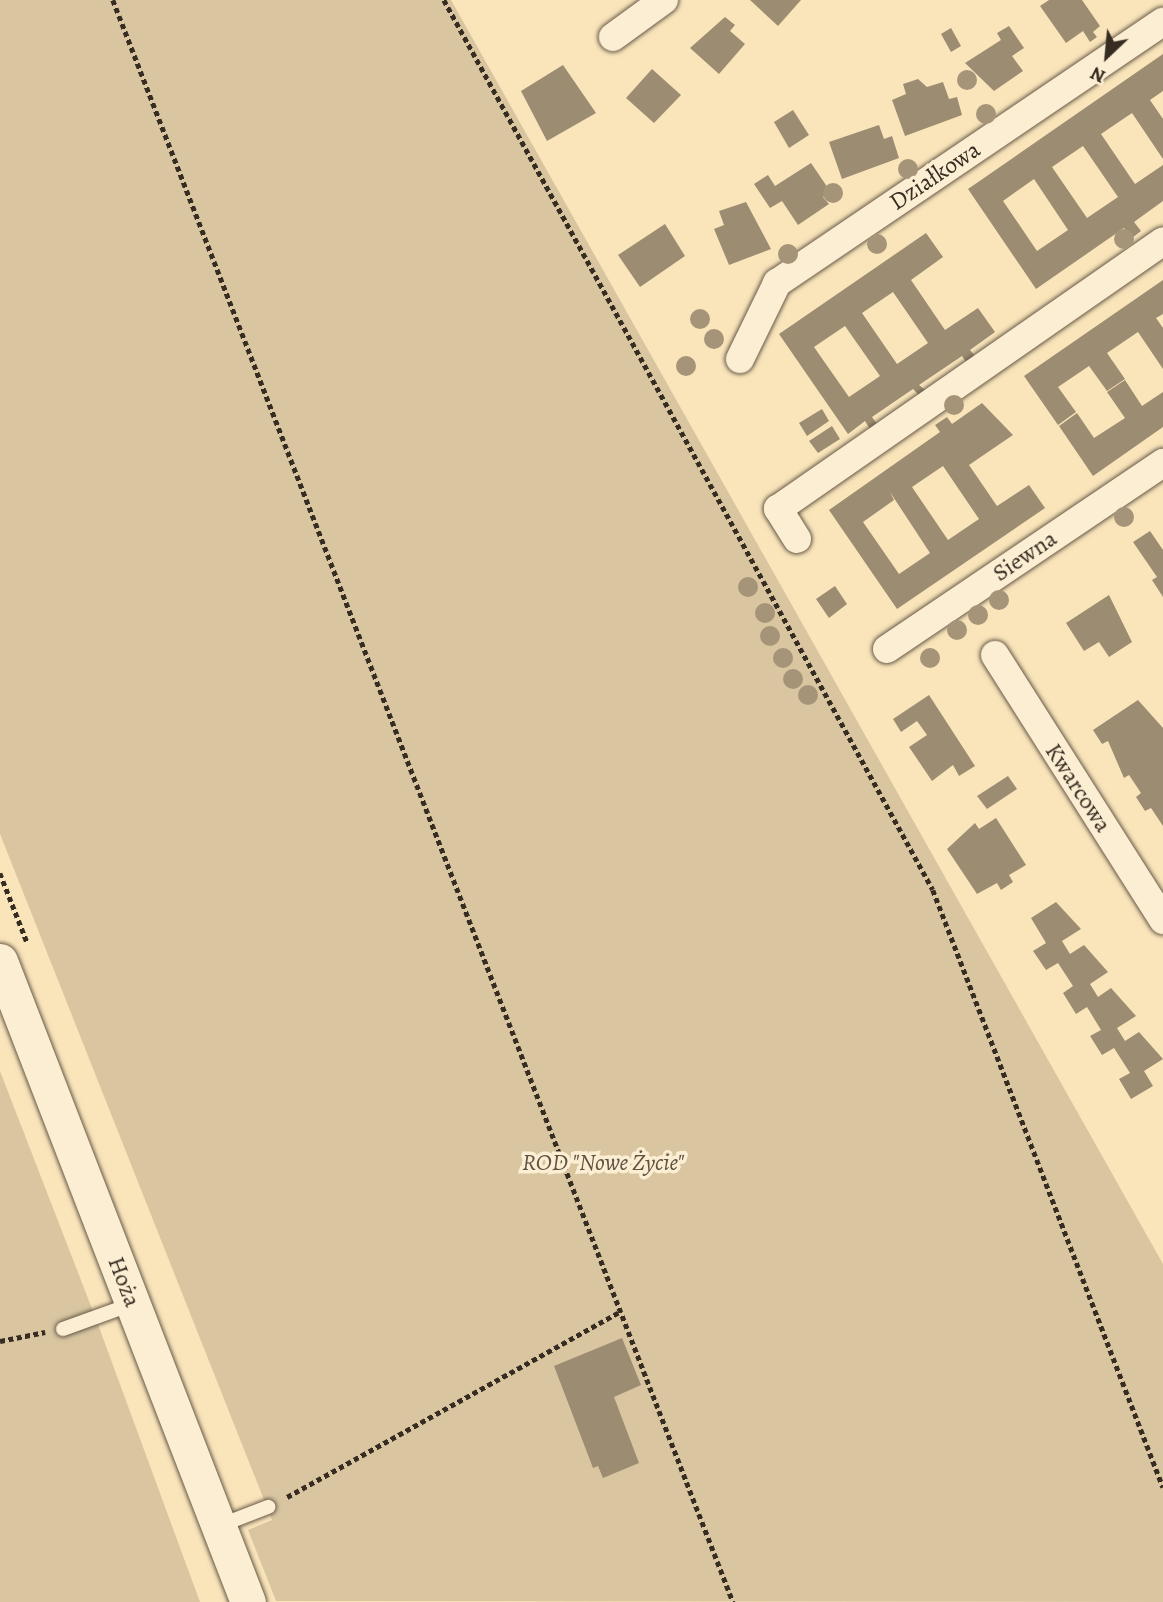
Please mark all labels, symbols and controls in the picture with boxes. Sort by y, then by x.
north arrow [1072,21,1142,91]
text: N [1086,60,1110,90]
street label: Działkowa [884,135,986,217]
street label: Siewna [987,524,1063,588]
street label: Kwarcowa [1039,738,1117,838]
park label: ROD "Nowe Życie" [522,1149,684,1177]
street label: Hoża [101,1253,147,1311]

